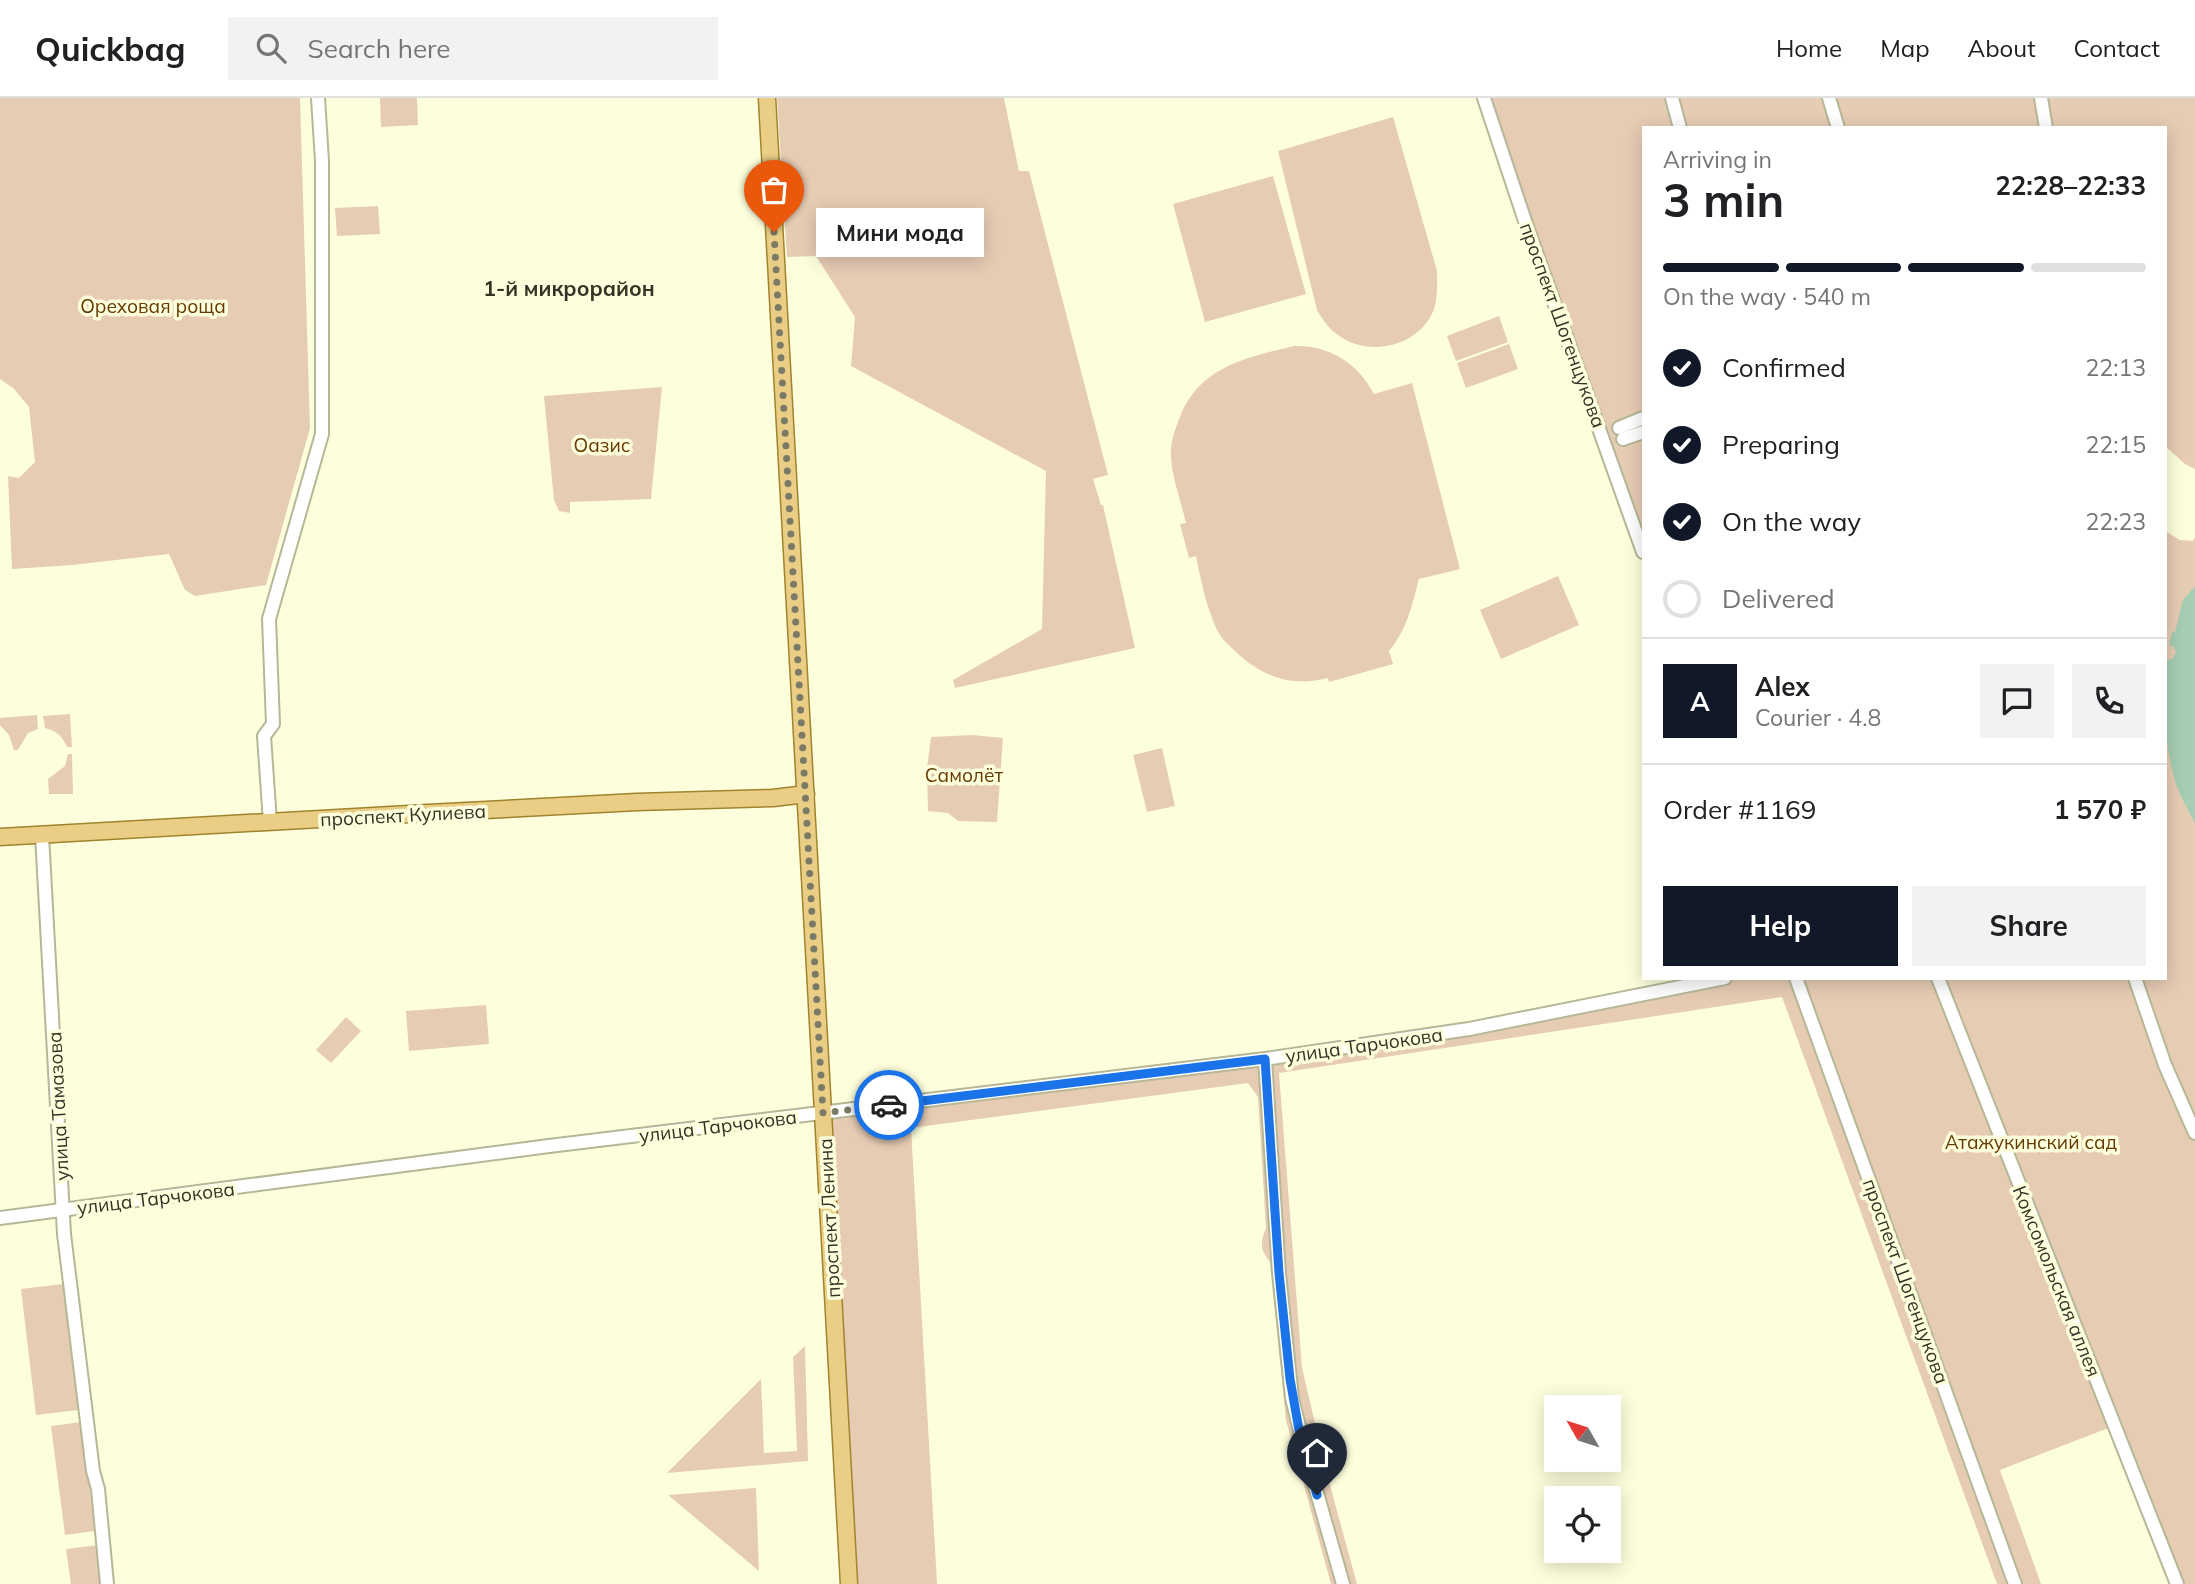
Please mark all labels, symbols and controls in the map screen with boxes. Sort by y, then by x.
search box [228,17,718,80]
text: Quickbag [35,28,186,69]
icon: search [252,29,290,67]
text: Search here [308,32,450,65]
text: Home [1776,33,1842,63]
text: Map [1880,33,1930,63]
text: About [1968,33,2036,63]
text: Contact [2074,33,2160,63]
text: Arriving in [1663,145,1772,174]
pin [744,160,804,232]
text: 22:28–22:33 [1995,169,2146,202]
icon: bag [755,171,793,209]
text: 3 min [1663,171,1784,229]
callout: Мини мода [816,208,984,256]
text: Мини мода [836,218,964,247]
street label: проспект Шогенцукова [1515,219,1611,431]
district label: 1-й микрорайон [483,275,655,301]
text: On the way · 540 m [1663,282,1871,311]
park label: Ореховая роща [80,294,226,318]
icon: check [1663,349,1701,387]
text: Confirmed [1722,351,1846,384]
text: 22:13 [2086,353,2146,382]
icon: check [1663,426,1701,464]
text: Preparing [1722,428,1840,461]
text: 22:15 [2086,430,2146,459]
park label: Оазис [574,433,630,457]
icon: check [1663,503,1701,541]
text: On the way [1722,505,1861,538]
text: 22:23 [2086,507,2146,536]
text: Delivered [1722,582,1835,615]
button: chat [1980,664,2054,738]
button: phone [2072,664,2146,738]
text: Alex [1755,670,1810,703]
text: A [1690,685,1710,718]
text: Courier · 4.8 [1755,703,1881,732]
park label: Самолёт [925,763,1004,787]
text: Order #1169 [1663,793,1816,826]
text: 1 570 ₽ [2054,793,2146,826]
street label: проспект Кулиева [319,799,487,831]
button: Help [1663,886,1898,966]
button: Share [1912,886,2146,966]
street label: улица Тарчокова [1284,1022,1444,1068]
street label: улица Тамазова [42,1031,74,1181]
courier [854,1070,924,1140]
icon: car [870,1086,908,1124]
street label: улица Тарчокова [638,1104,798,1148]
park label: Атажукинский сад [1945,1130,2118,1154]
street label: проспект Ленина [813,1138,845,1298]
street label: проспект Шогенцукова [1858,1175,1954,1387]
street label: улица Тарчокова [76,1176,236,1220]
street label: Комсомольская аллея [2008,1182,2106,1380]
north arrow [1544,1395,1620,1472]
map controls [1544,1395,1621,1563]
pin [1287,1423,1347,1495]
icon: home [1298,1434,1336,1472]
button: locate [1544,1486,1621,1563]

